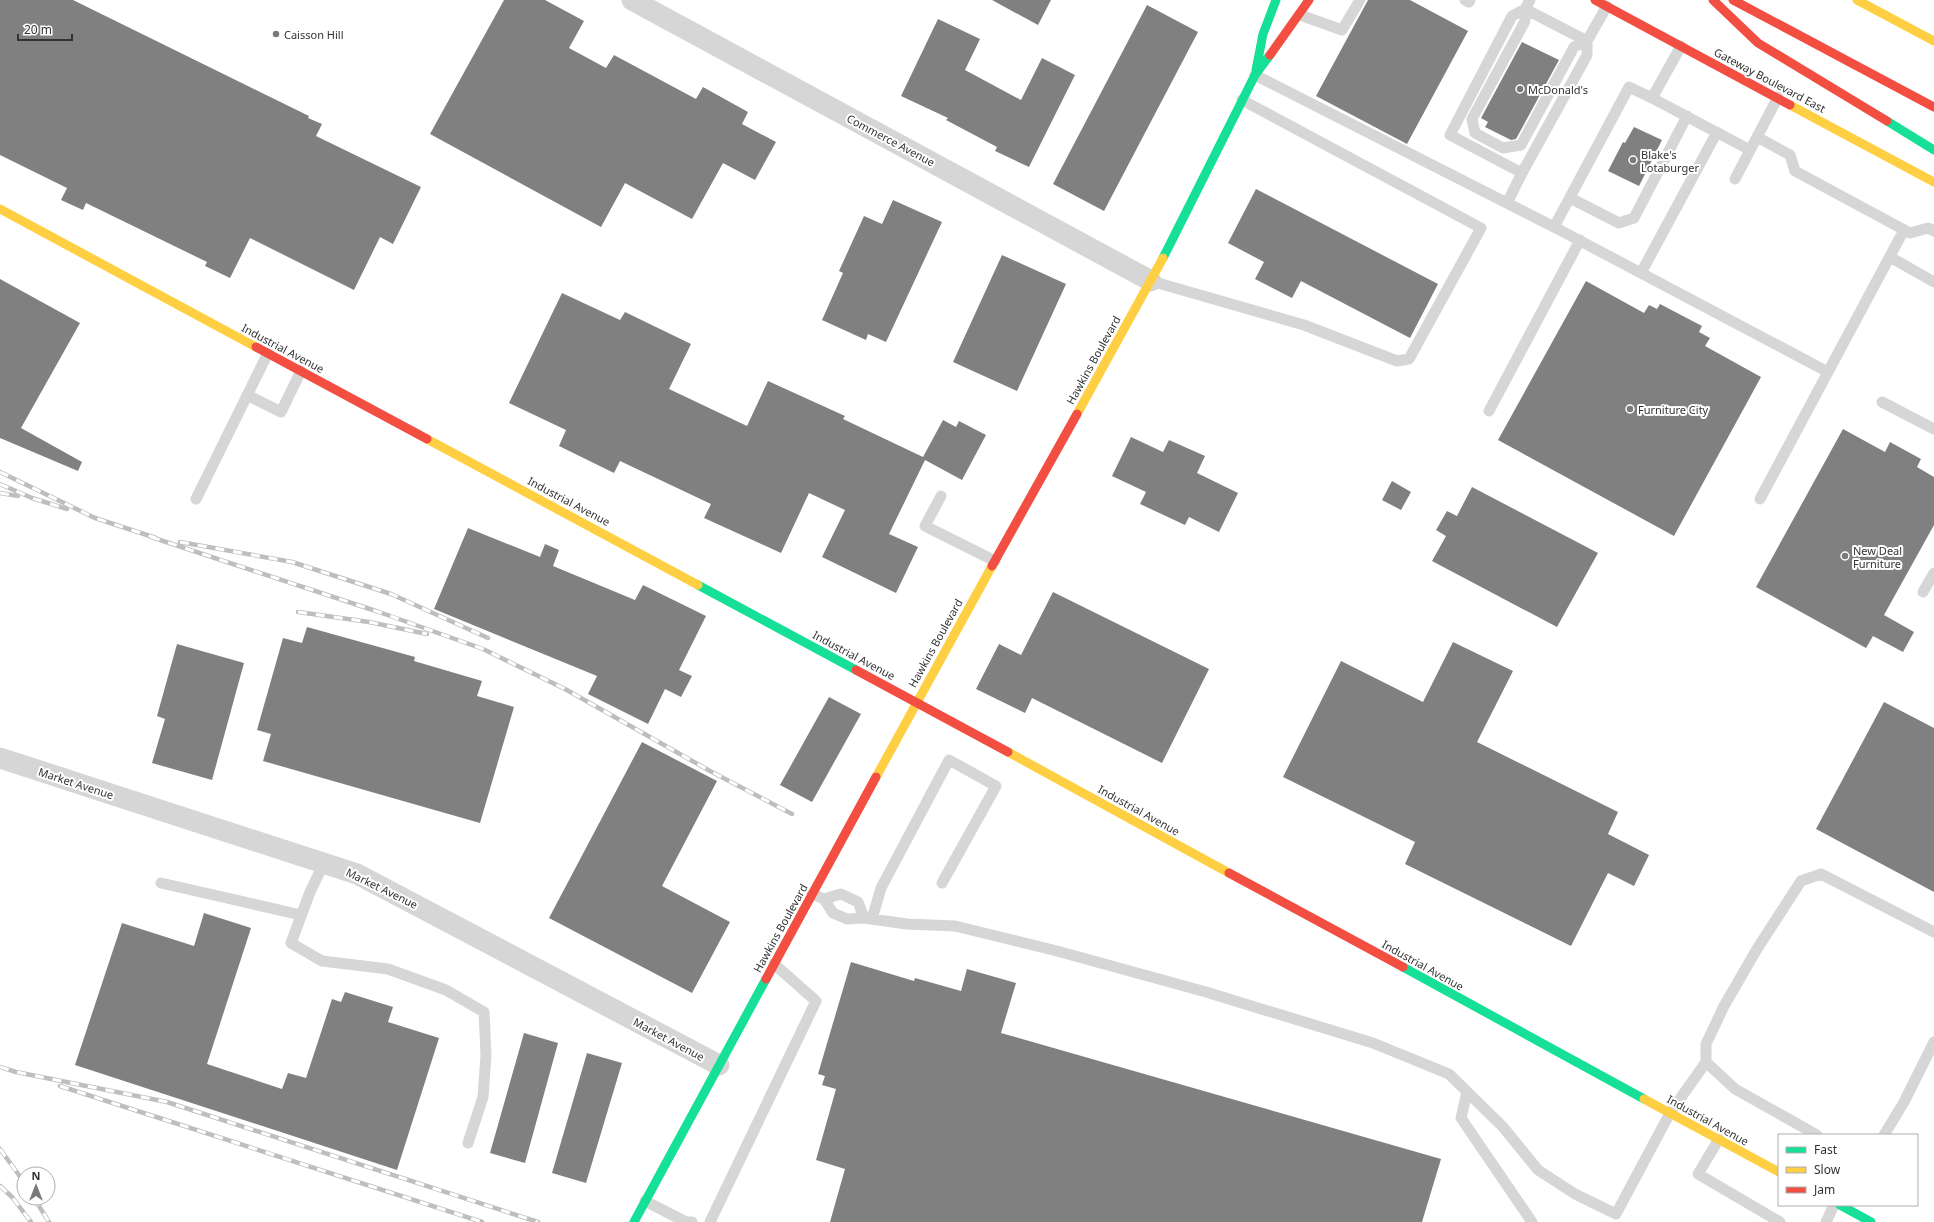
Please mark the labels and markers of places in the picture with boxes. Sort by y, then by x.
place label: Caisson Hill [284,27,343,42]
marker: Caisson Hill [271,29,281,39]
place label: McDonald's [1528,82,1588,97]
marker: McDonald's [1515,84,1525,94]
place label: Blake's Lotaburger [1641,147,1700,175]
marker: Blake's Lotaburger [1628,155,1638,165]
place label: Furniture City [1638,402,1709,417]
marker: Furniture City [1625,404,1635,414]
place label: New Deal Furniture [1853,543,1902,571]
marker: New Deal Furniture [1840,551,1850,561]

